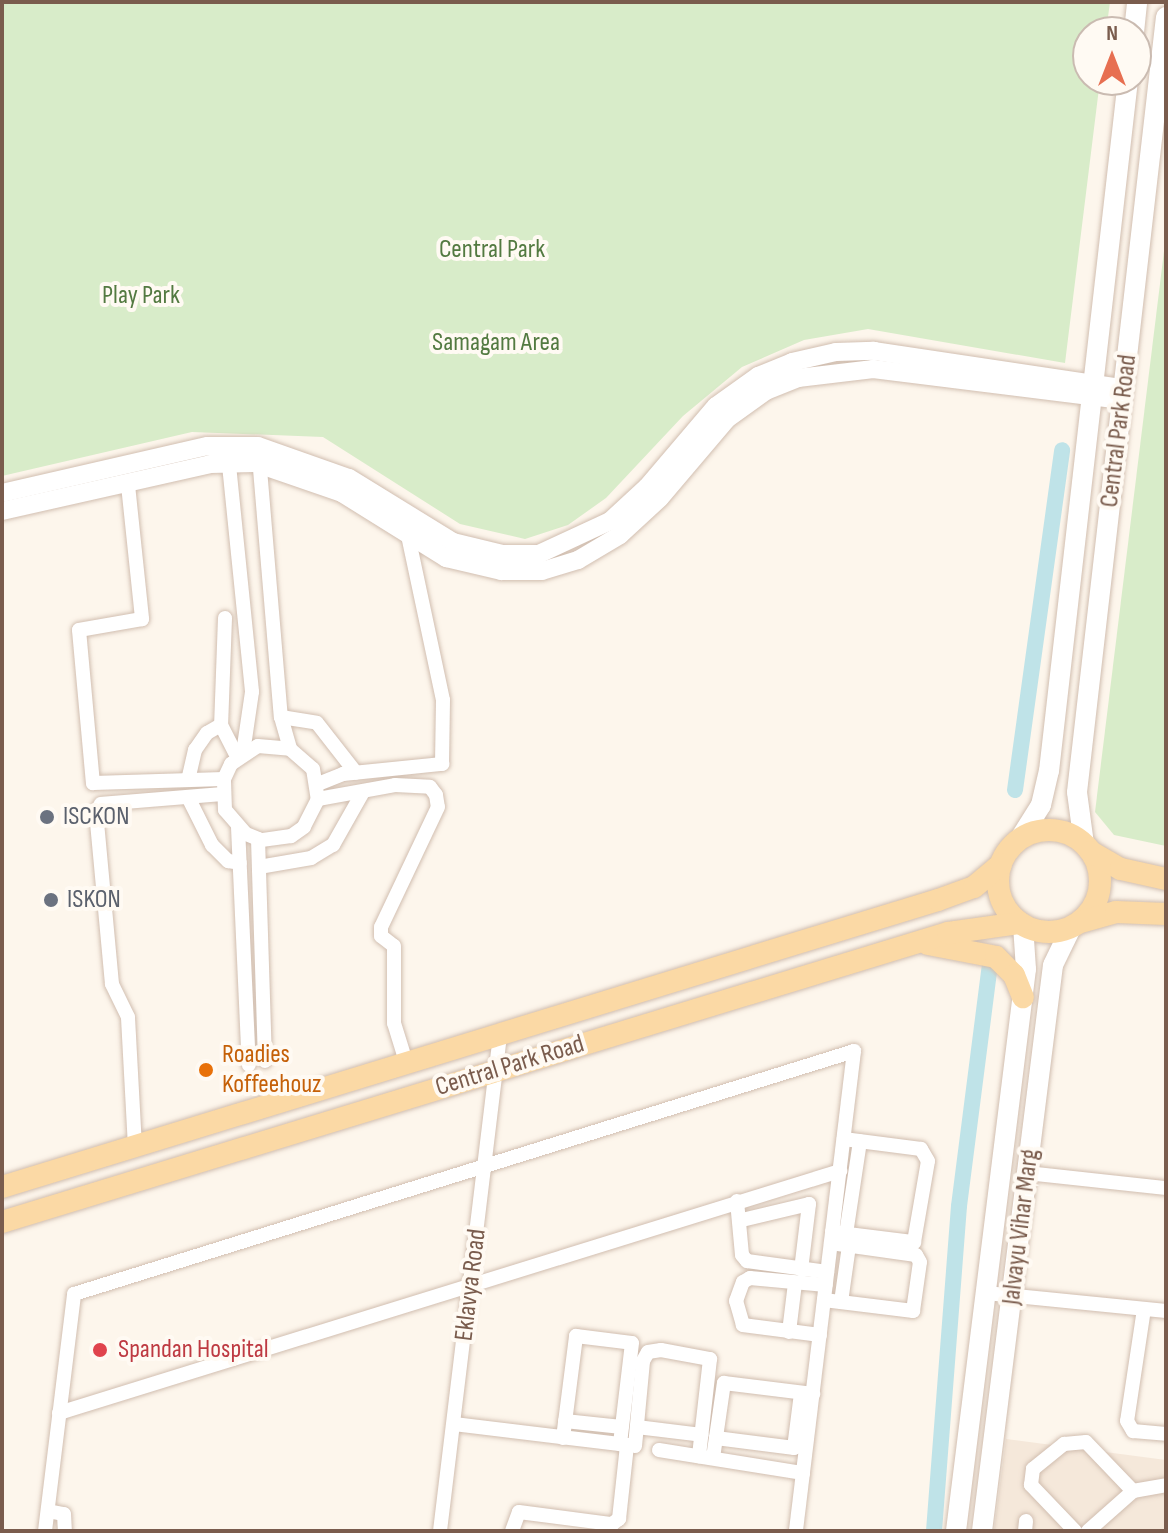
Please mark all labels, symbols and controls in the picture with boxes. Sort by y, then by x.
north arrow [1072,16,1152,96]
text: N [1106,20,1118,47]
park label: Central Park [439,234,545,266]
park label: Play Park [102,280,180,312]
park label: Samagam Area [432,327,560,359]
street label: Central Park Road [1094,353,1144,509]
place label: ISCKON [63,801,129,833]
marker: ISCKON [38,808,56,826]
place label: ISKON [67,884,121,916]
marker: ISKON [42,891,60,909]
street label: Central Park Road [432,1029,588,1103]
place label: Roadies Koffeehouz [222,1039,321,1100]
marker: Roadies Koffeehouz [197,1061,215,1079]
street label: Jalvayu Vihar Marg [996,1147,1046,1307]
street label: Eklavya Road [449,1227,493,1343]
place label: Spandan Hospital [118,1334,269,1366]
marker: Spandan Hospital [89,1339,111,1361]

